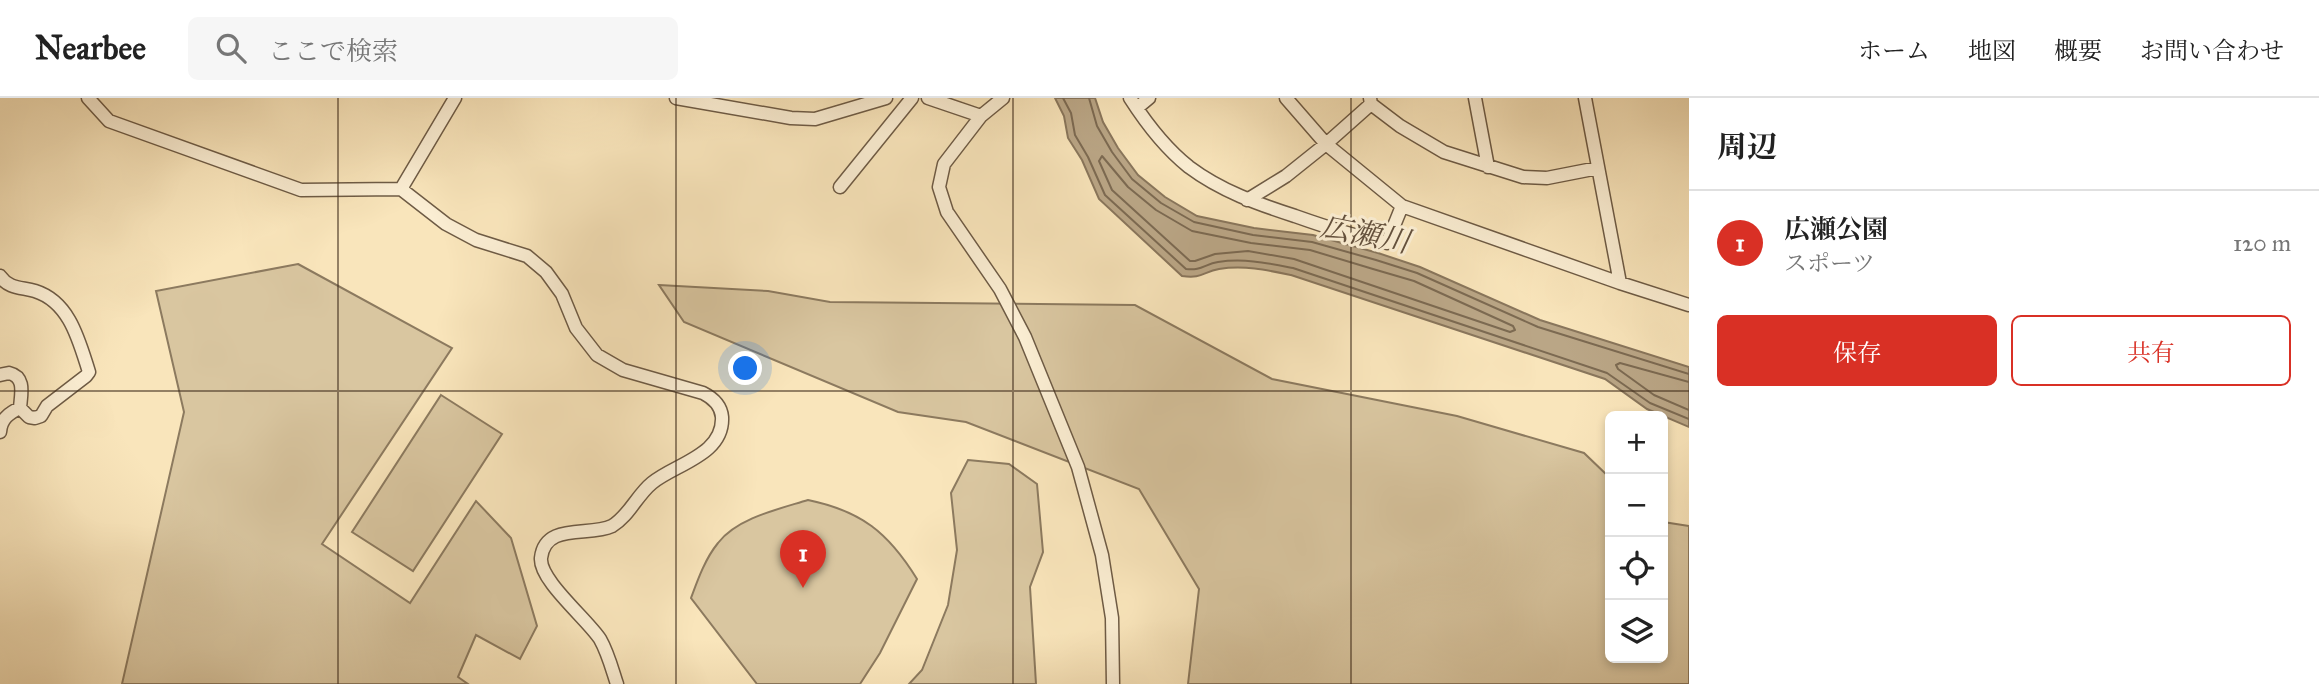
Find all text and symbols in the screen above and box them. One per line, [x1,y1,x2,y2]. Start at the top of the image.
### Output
search box [188,17,678,80]
text: Nearbee [35,28,146,68]
icon: search [212,29,250,67]
text: ここで検索 [268,35,398,67]
text: ホーム [1858,36,1930,66]
text: 地図 [1968,36,2016,66]
text: 概要 [2054,36,2102,66]
text: お問い合わせ [2140,36,2284,66]
text: 周辺 [1717,129,1777,165]
water label: 広瀬川 [1317,208,1416,261]
text: 広瀬公園 [1784,213,1888,245]
text: 1 [1735,229,1745,257]
text: 120 m [2233,229,2291,257]
text: スポーツ [1784,249,1875,277]
button: 保存 [1717,315,1997,386]
button: 共有 [2011,315,2291,386]
your location [728,351,762,385]
map controls [1605,411,1668,663]
button: + [1605,411,1668,474]
button: − [1605,474,1668,537]
pin: 1 [780,530,826,588]
button: locate [1605,537,1668,600]
button: layers [1605,600,1668,663]

